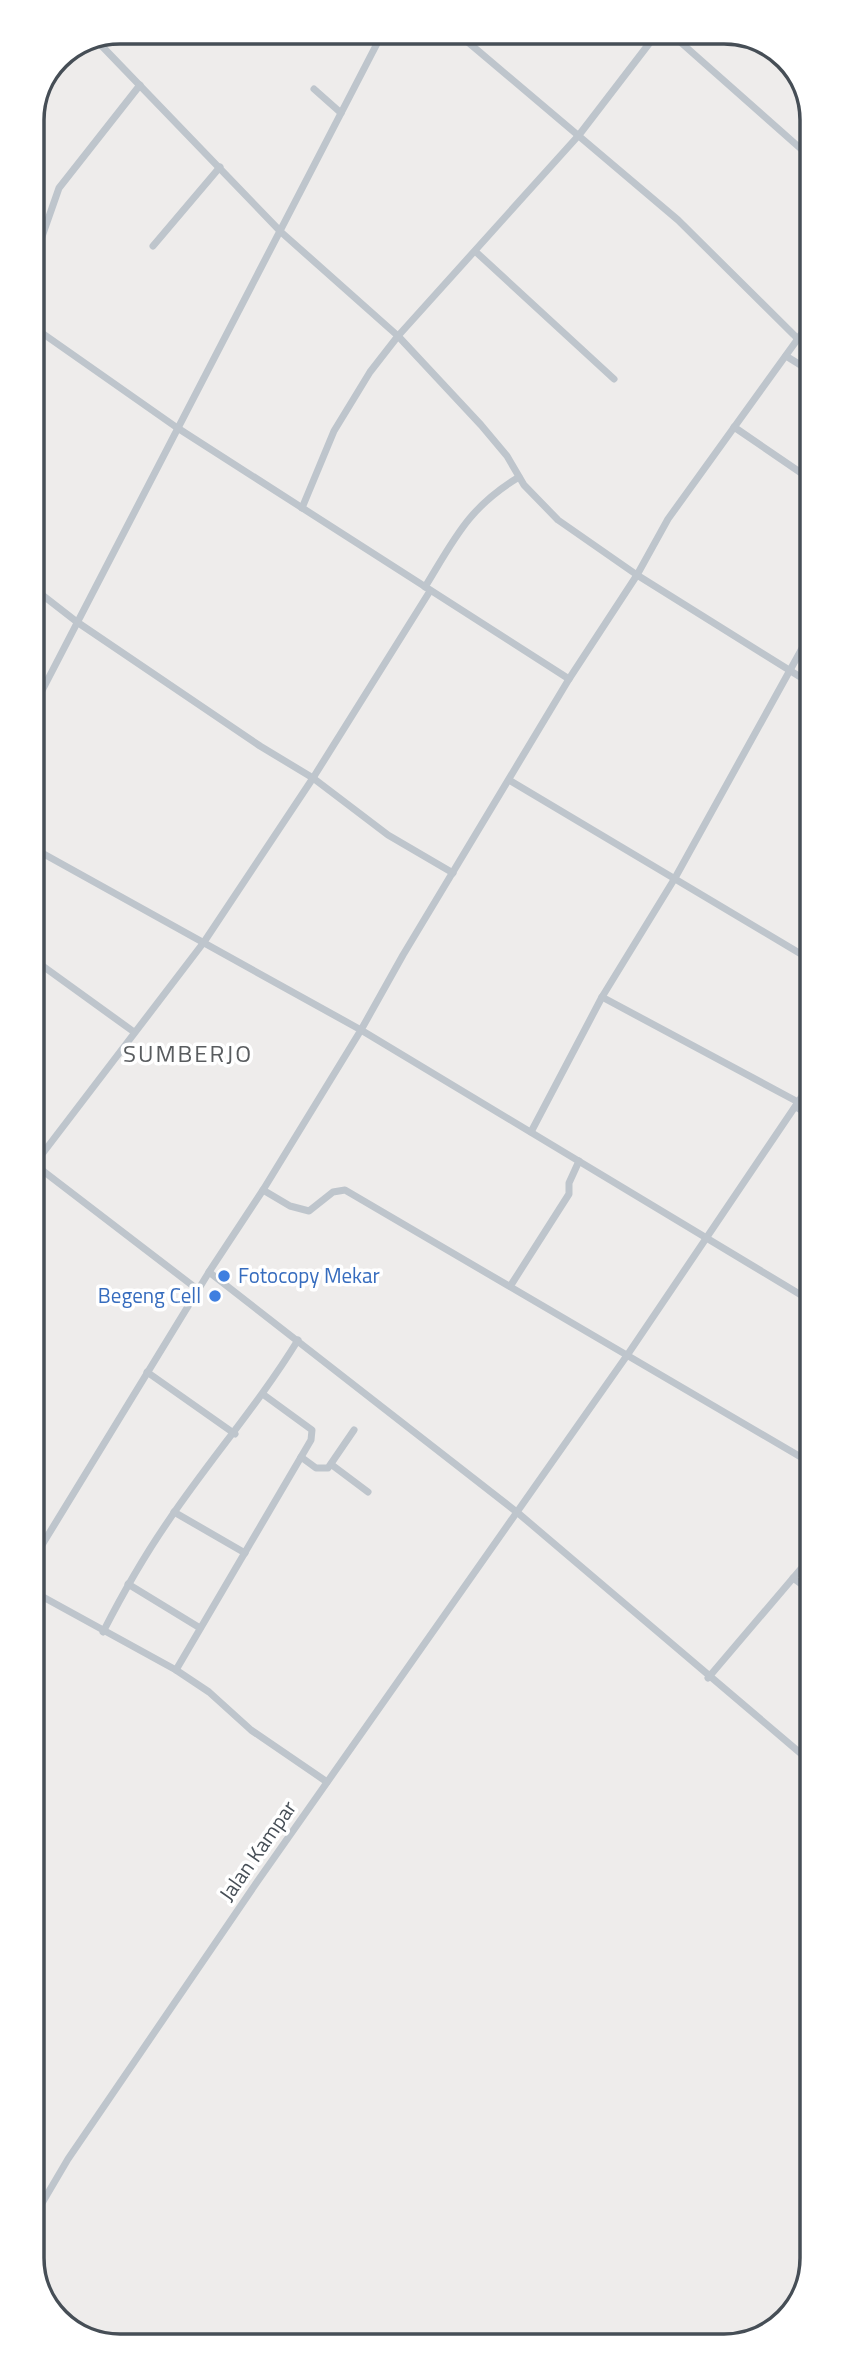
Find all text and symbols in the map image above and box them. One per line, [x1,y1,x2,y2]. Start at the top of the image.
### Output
district label: SUMBERJO [123,1035,253,1071]
place label: Fotocopy Mekar [238,1259,380,1291]
marker: Fotocopy Mekar [216,1268,232,1284]
place label: Begeng Cell [98,1279,201,1311]
marker: Begeng Cell [207,1288,223,1304]
street label: Jalan Kampar [211,1793,304,1907]

